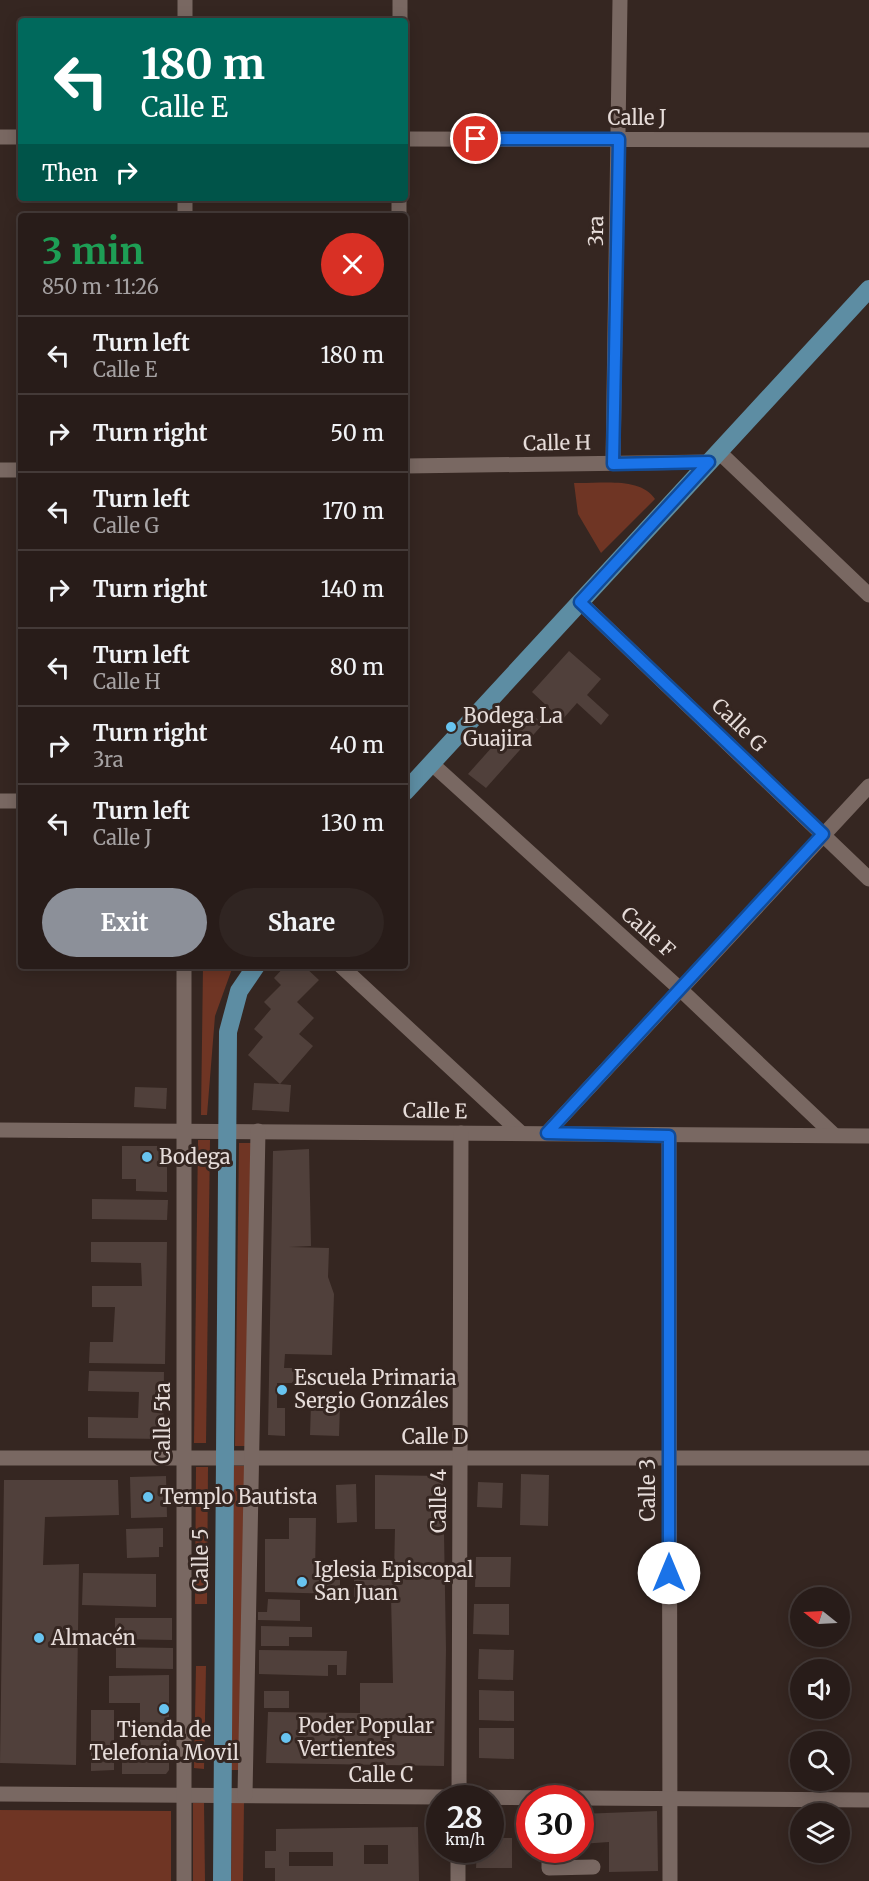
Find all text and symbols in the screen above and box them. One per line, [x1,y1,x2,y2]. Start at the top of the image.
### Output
text: 180 m [141,38,265,90]
icon: left [42,42,120,120]
text: Calle E [141,90,228,124]
street label: Calle J [607,105,667,130]
pin [450,113,501,164]
icon: arrive [459,122,492,155]
icon: right [110,156,143,189]
text: Then [42,159,98,187]
street label: 3ra [583,215,608,246]
text: 3 min [42,229,144,274]
button: close [321,233,384,296]
text: 850 m · 11:26 [42,274,159,299]
text: Turn left [93,329,190,357]
icon: left [42,339,75,372]
text: 180 m [320,341,384,369]
text: Calle E [93,357,157,382]
icon: right [42,417,75,450]
text: Turn right [93,419,207,447]
text: 50 m [330,419,384,447]
street label: Calle H [523,429,591,456]
text: Turn left [93,485,190,513]
icon: left [42,495,75,528]
text: 170 m [322,497,384,525]
text: Calle G [93,513,159,538]
icon: right [42,573,75,606]
text: Turn right [93,575,207,603]
text: 140 m [321,575,384,603]
text: Turn left [93,641,190,669]
icon: left [42,651,75,684]
text: 80 m [330,653,384,681]
text: Calle H [93,669,161,694]
street label: Calle G [707,693,772,757]
place label: Bodega La Guajira [463,703,563,751]
text: Turn right [93,719,207,747]
marker: Bodega La Guajira [444,720,458,734]
icon: right [42,729,75,762]
text: 40 m [329,731,384,759]
text: 3ra [93,747,124,772]
text: Turn left [93,797,190,825]
icon: left [42,807,75,840]
text: 130 m [321,809,384,837]
text: Calle J [93,825,152,850]
button: Exit [42,888,207,957]
button: Share [219,888,384,957]
street label: Calle F [616,901,680,962]
street label: Calle E [403,1097,468,1124]
place label: Bodega [159,1144,231,1169]
marker: Bodega [140,1150,154,1164]
place label: Escuela Primaria Sergio Gonzáles [294,1365,457,1413]
street label: Calle 5ta [150,1382,175,1464]
marker: Escuela Primaria Sergio Gonzáles [275,1383,289,1397]
street label: Calle D [402,1424,468,1449]
street label: Calle 3 [635,1458,660,1522]
street label: Calle 4 [426,1469,451,1533]
place label: Templo Bautista [160,1484,318,1509]
marker: Templo Bautista [141,1490,155,1504]
street label: Calle 5 [188,1528,213,1592]
position arrow [637,1541,701,1605]
place label: Iglesia Episcopal San Juan [314,1557,474,1605]
marker: Iglesia Episcopal San Juan [295,1575,309,1589]
north arrow [790,1587,850,1647]
map controls [790,1587,850,1863]
place label: Almacén [50,1625,136,1650]
marker: Almacén [32,1631,46,1645]
button: sound [790,1659,850,1719]
marker: Tienda de Telefonia Movil [157,1702,171,1716]
place label: Poder Popular Vertientes [297,1713,434,1761]
place label: Tienda de Telefonia Movil [89,1717,239,1765]
marker: Poder Popular Vertientes [279,1731,293,1745]
button: search [790,1731,850,1791]
street label: Calle C [349,1762,413,1787]
speed limit sign: 30 [516,1785,594,1863]
text: 28 [447,1798,483,1836]
button: layers [790,1803,850,1863]
text: km/h [445,1830,485,1849]

